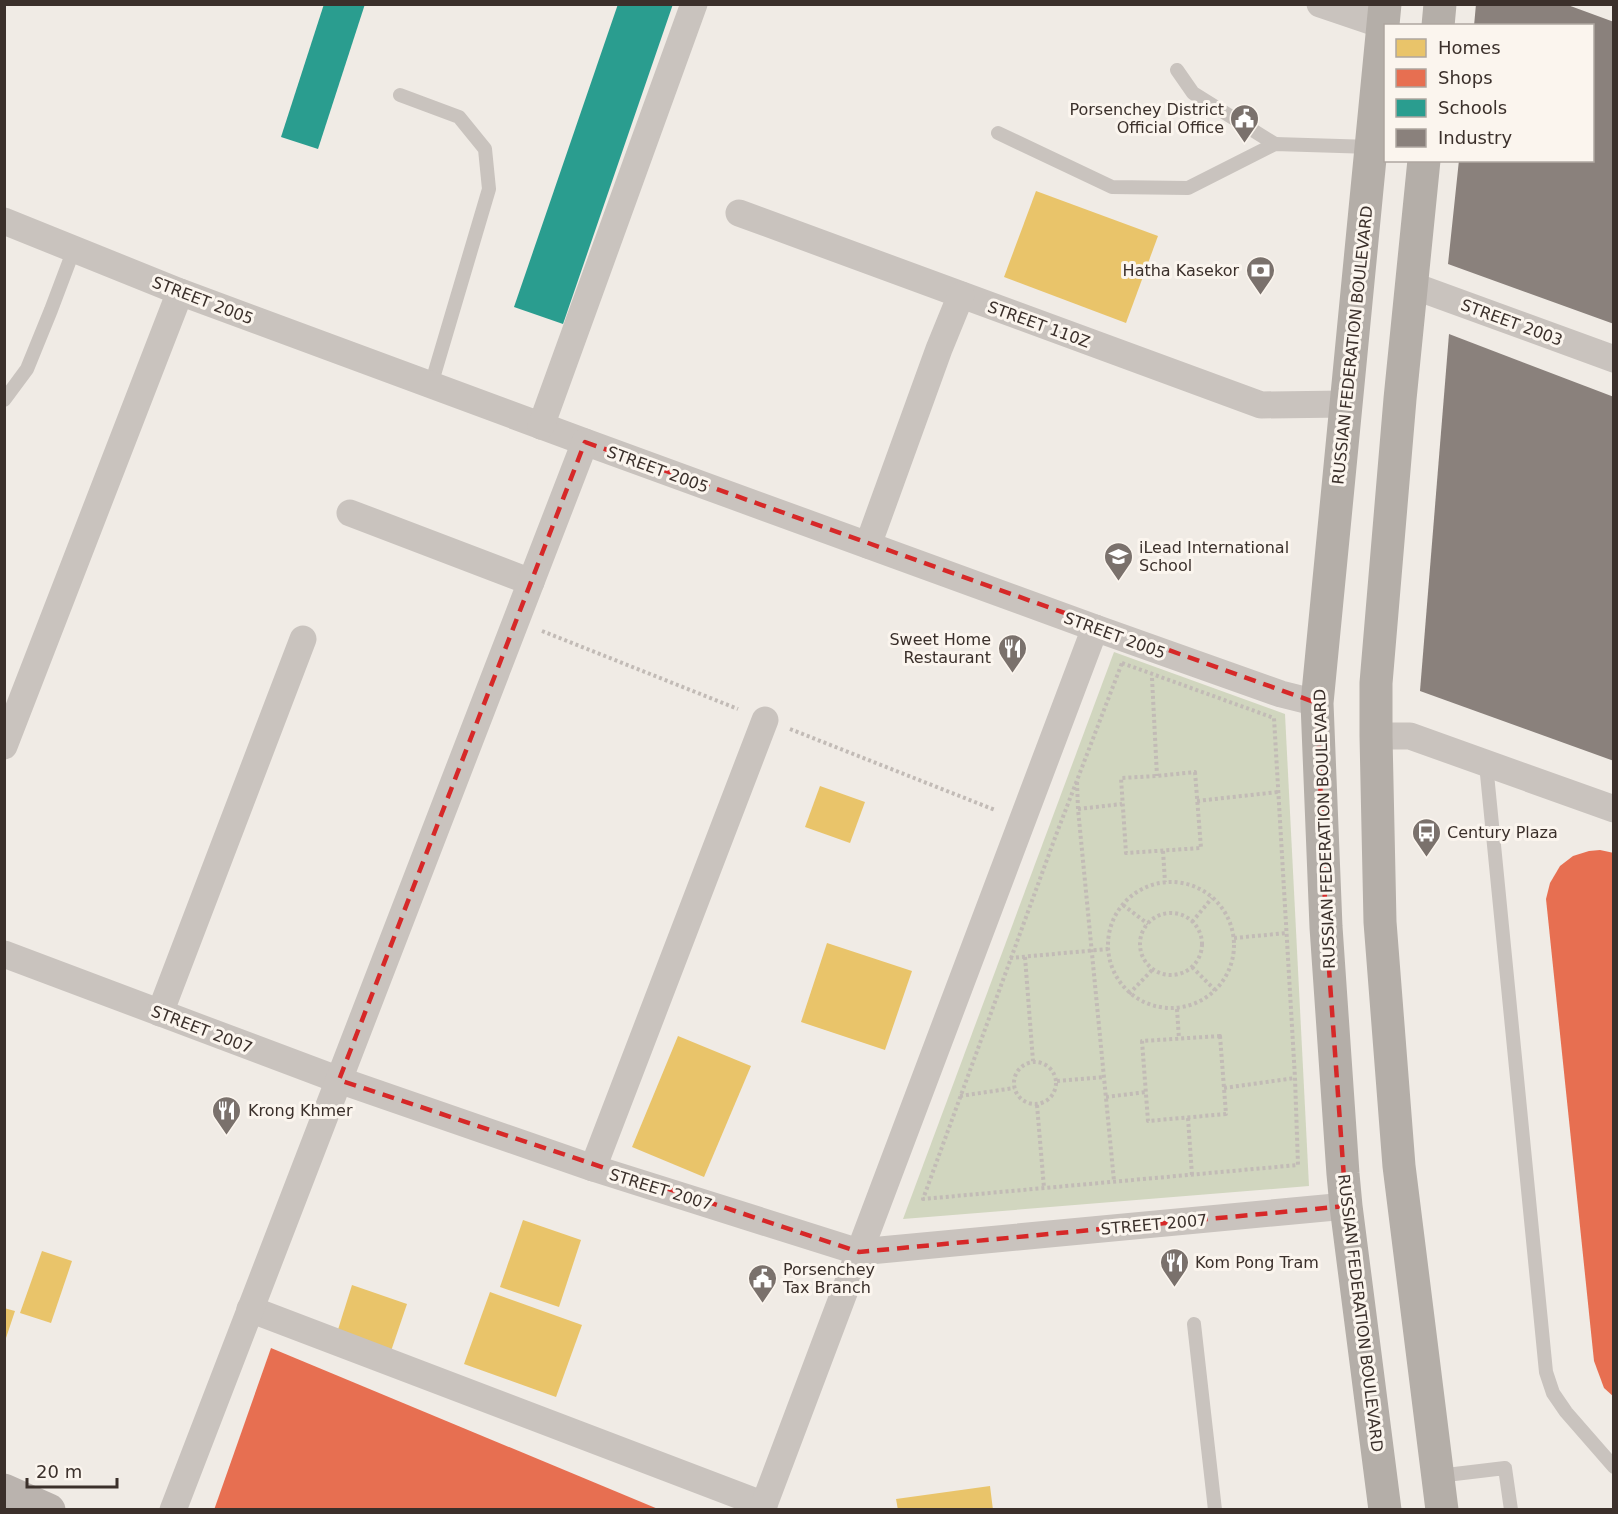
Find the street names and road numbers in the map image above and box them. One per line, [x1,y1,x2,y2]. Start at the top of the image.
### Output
street label: RUSSIAN FEDERATION BOULEVARD [1328,205,1377,485]
street label: STREET 2005 [150,272,256,328]
street label: STREET 2003 [1458,295,1565,350]
street label: STREET 110Z [985,297,1093,352]
street label: STREET 2005 [604,442,711,497]
street label: STREET 2005 [1061,608,1168,663]
street label: RUSSIAN FEDERATION BOULEVARD [1310,689,1339,969]
street label: STREET 2007 [149,1001,255,1057]
street label: STREET 2007 [607,1165,715,1214]
street label: RUSSIAN FEDERATION BOULEVARD [1334,1173,1387,1453]
street label: STREET 2007 [1100,1210,1208,1239]

